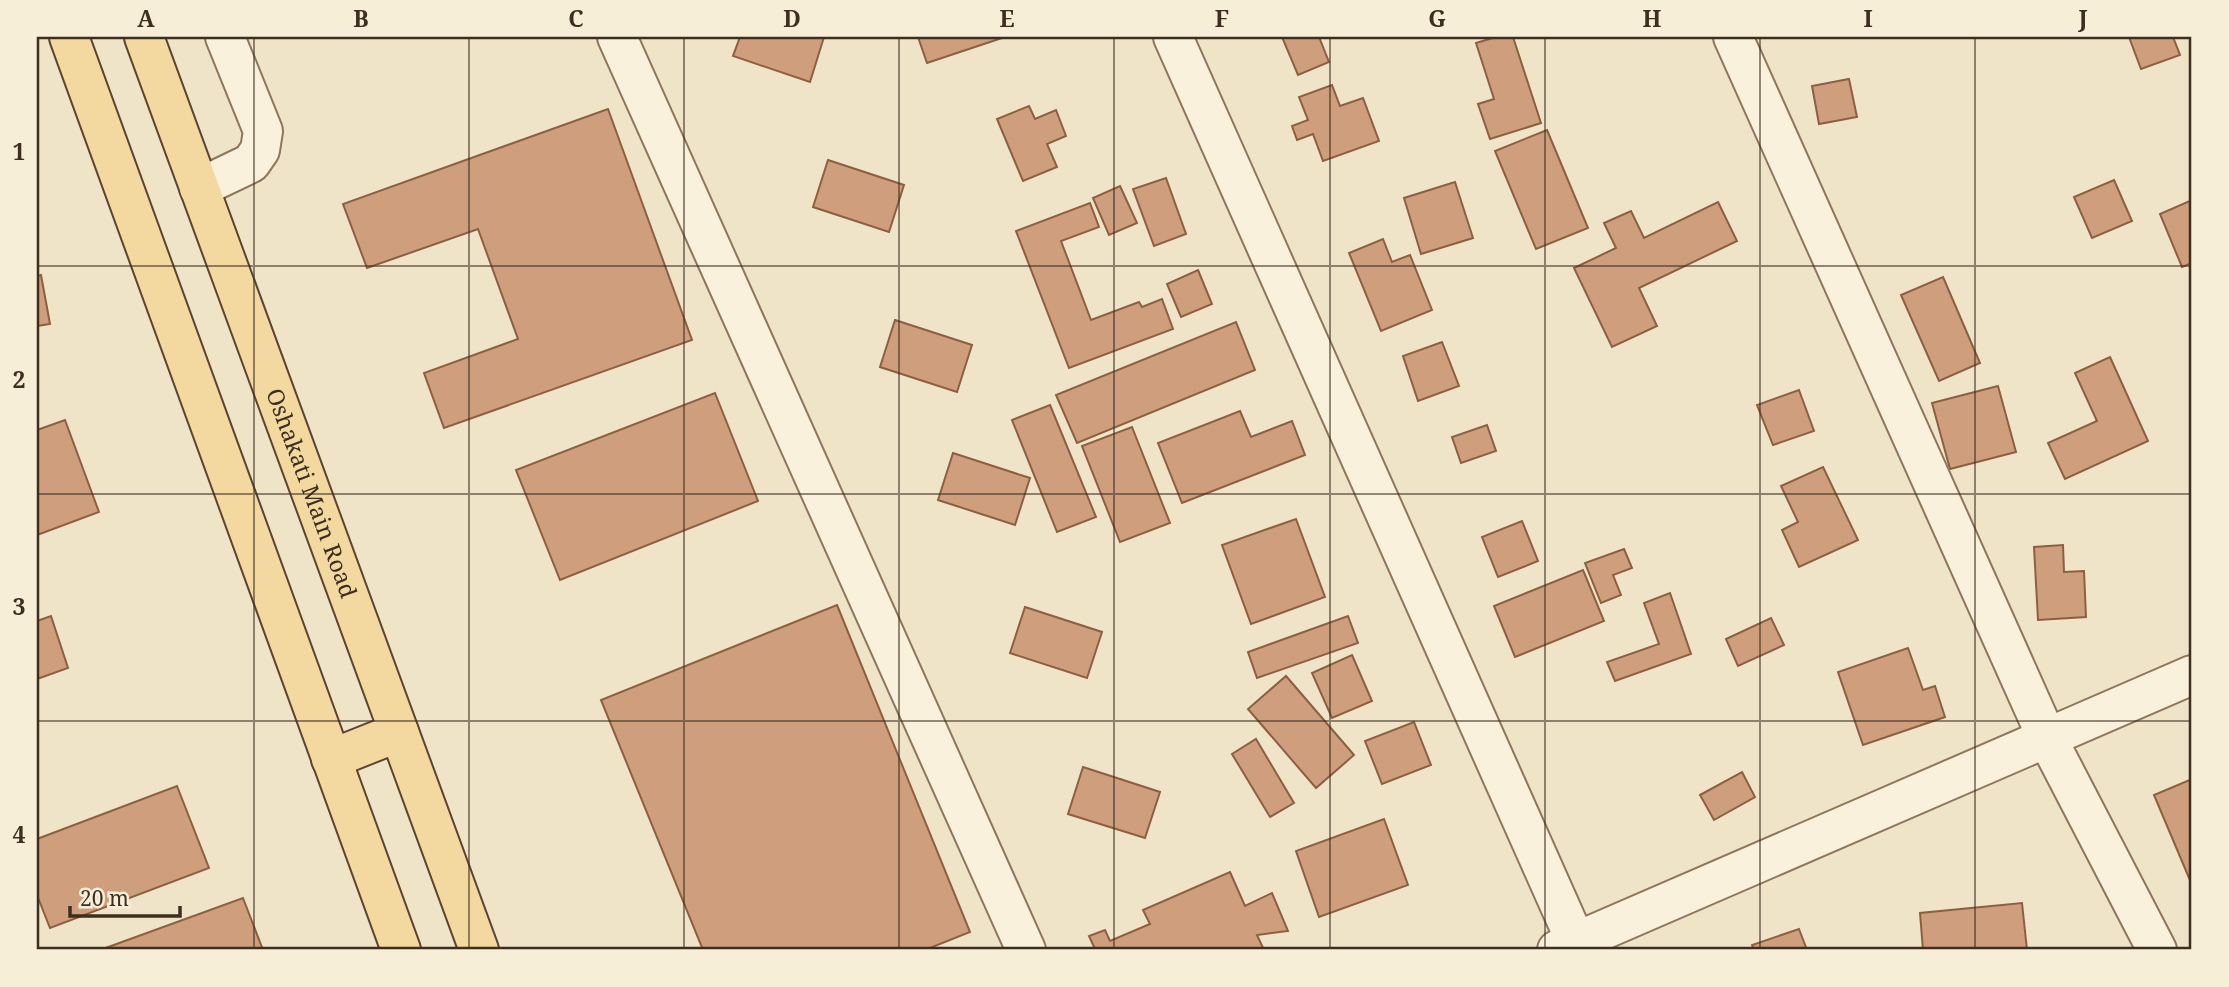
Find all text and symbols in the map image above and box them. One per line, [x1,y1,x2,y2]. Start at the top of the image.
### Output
text: A [137,2,155,34]
text: B [353,2,369,34]
text: C [568,2,584,34]
text: D [783,2,801,34]
text: E [999,2,1015,34]
text: F [1215,2,1229,34]
text: G [1428,2,1446,34]
text: H [1643,2,1662,34]
text: I [1863,2,1873,34]
text: J [2077,2,2088,34]
text: 1 [13,135,26,167]
text: 2 [13,363,26,395]
street label: Oshakati Main Road [259,384,365,602]
text: 3 [13,590,26,622]
text: 4 [13,818,26,850]
scale bar [70,875,180,919]
text: 20 m [80,884,129,912]

